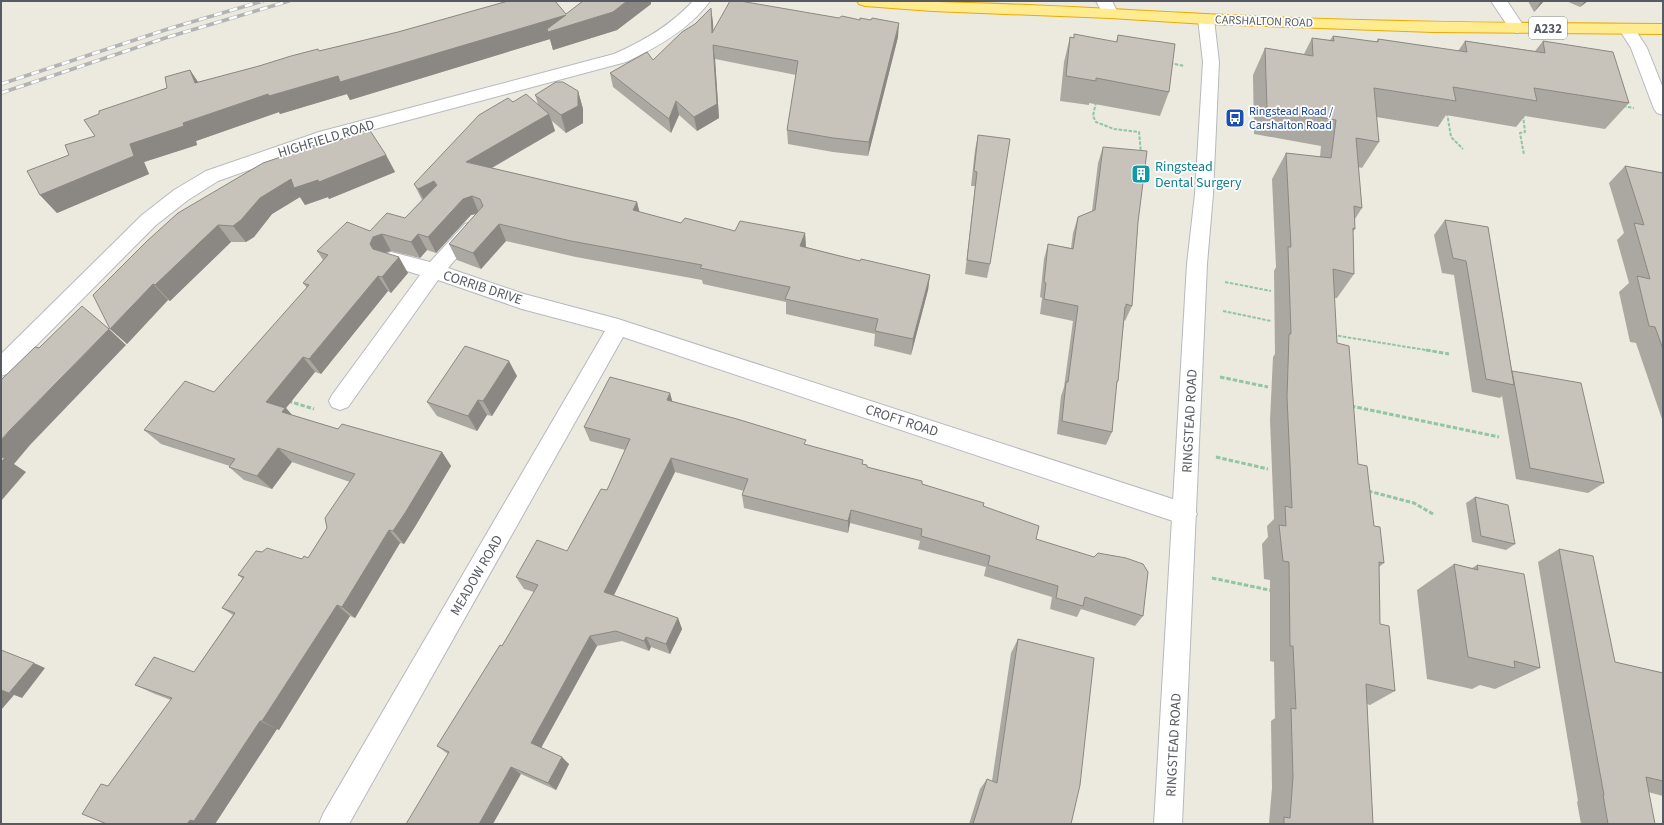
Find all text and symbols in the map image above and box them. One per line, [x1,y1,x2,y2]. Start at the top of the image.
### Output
street label: CARSHALTON ROAD [1215,11,1313,32]
road number: A232 [1529,17,1567,39]
place label: Ringstead Road / Carshalton Road [1249,103,1334,134]
bus stop icon: Ringstead Road / Carshalton Road [1224,107,1246,129]
street label: HIGHFIELD ROAD [276,115,377,163]
place label: Ringstead Dental Surgery [1155,157,1242,193]
building icon: Ringstead Dental Surgery [1130,163,1152,185]
street label: CORRIB DRIVE [440,266,525,310]
street label: RINGSTEAD ROAD [1177,369,1203,473]
street label: CROFT ROAD [863,400,941,442]
street label: MEADOW ROAD [446,531,508,620]
street label: RINGSTEAD ROAD [1161,693,1187,797]

